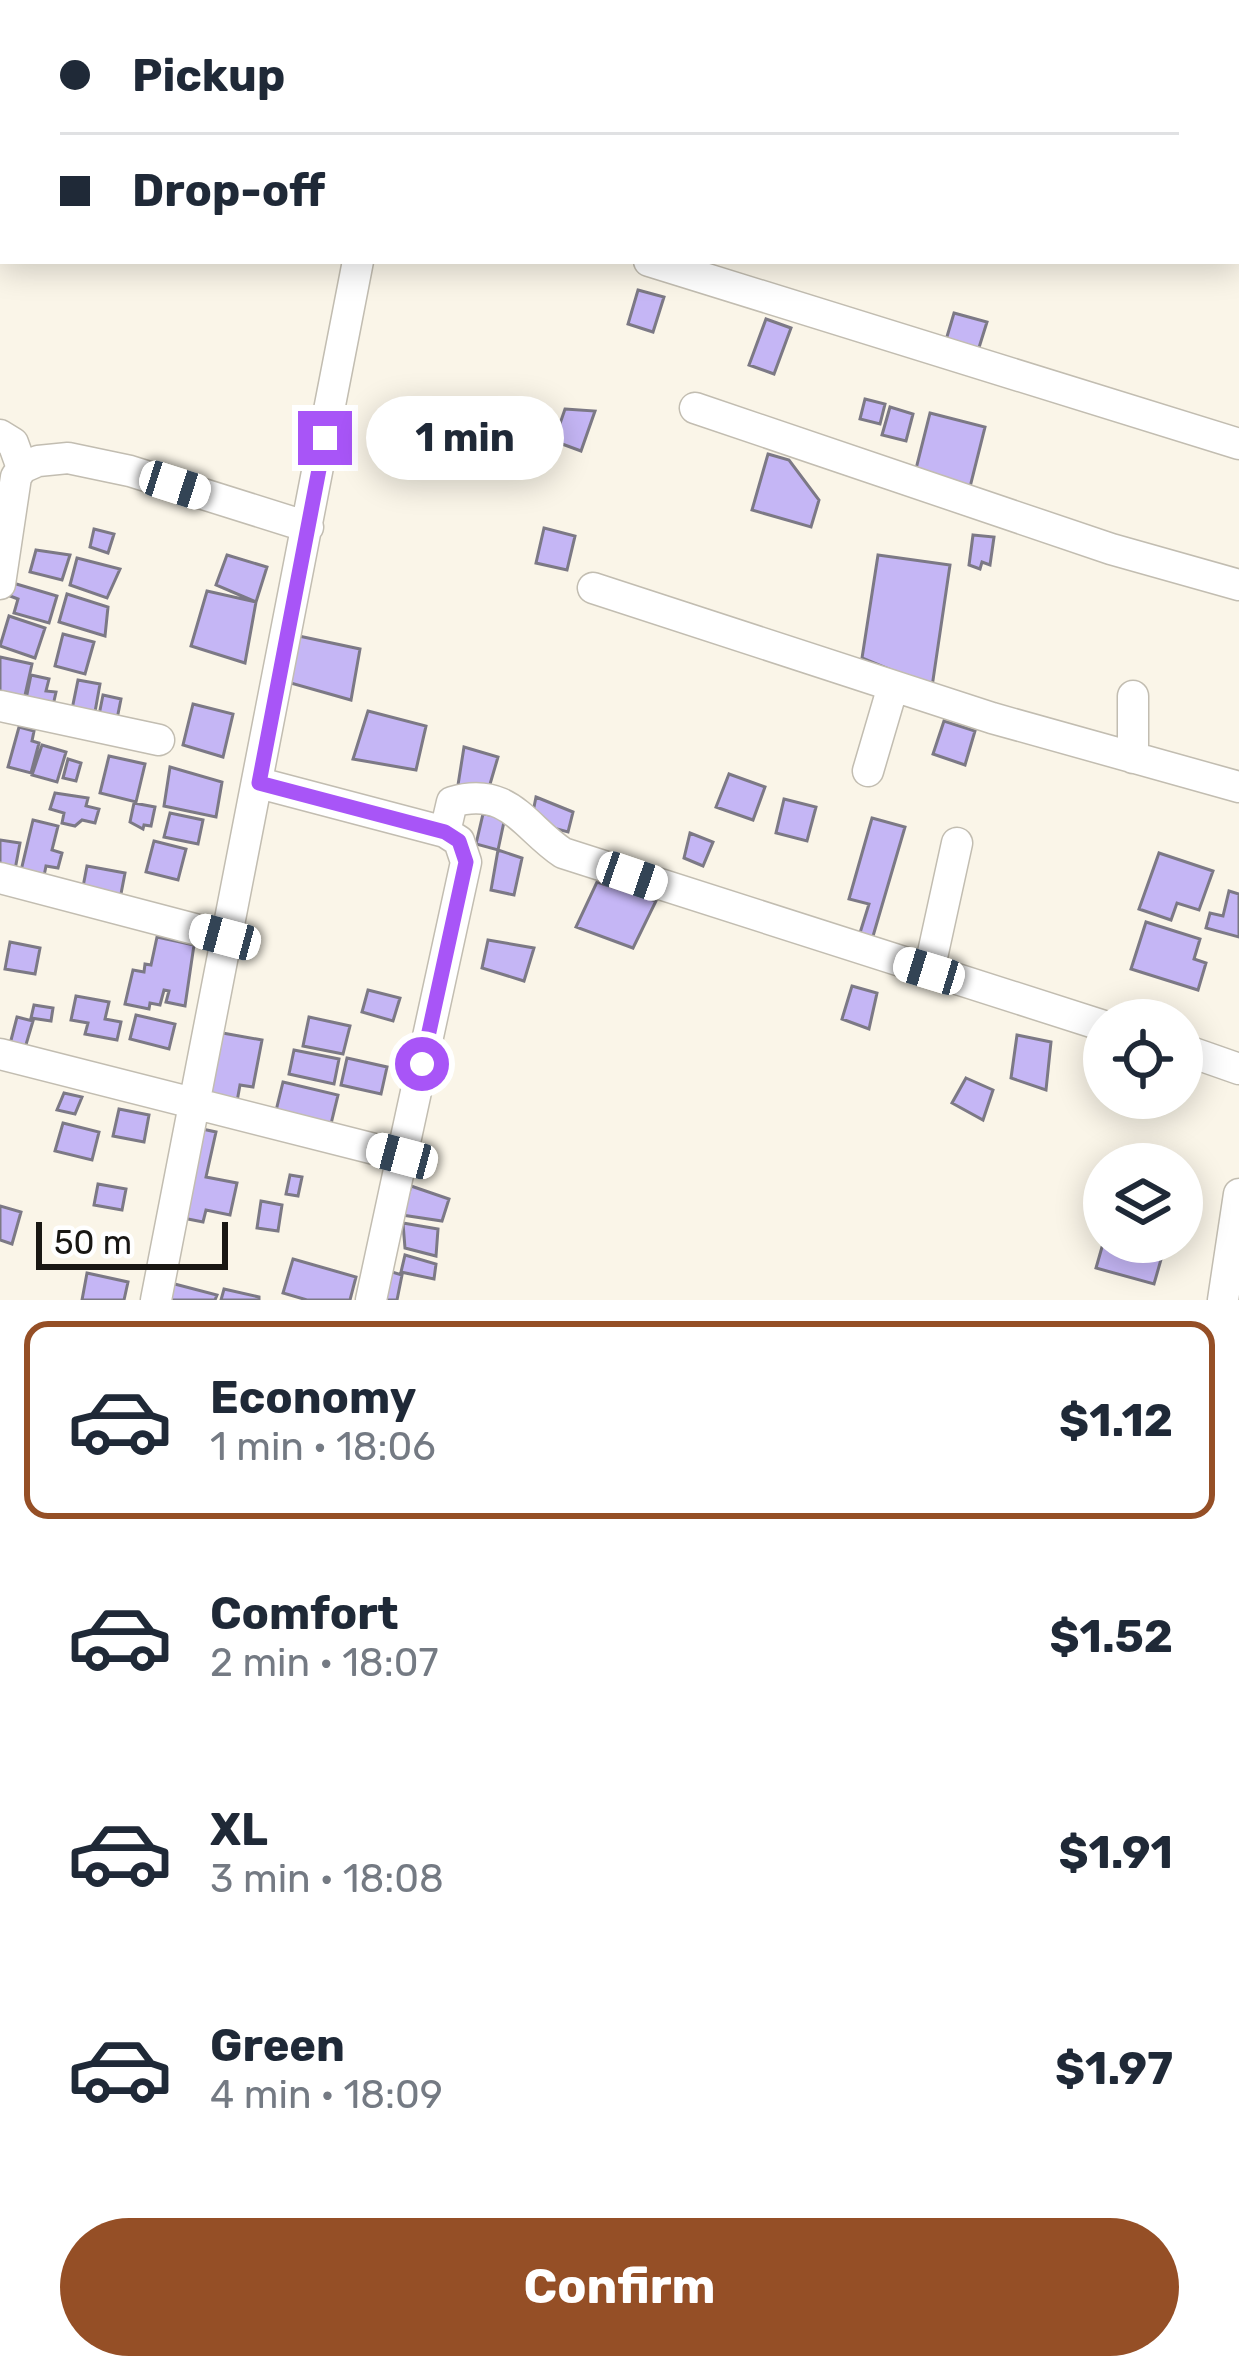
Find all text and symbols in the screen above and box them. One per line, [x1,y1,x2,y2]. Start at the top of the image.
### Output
text: Pickup [132,49,285,102]
text: Drop-off [132,164,325,217]
callout: 1 min [367,396,565,480]
route end [298,411,352,465]
text: 1 min [415,415,515,461]
car [135,457,215,513]
car [592,847,672,905]
car [186,910,264,964]
car [889,943,969,999]
map controls [1083,999,1203,1263]
button: locate [1083,999,1203,1119]
route start [395,1037,449,1091]
car [363,1129,441,1183]
button: layers [1083,1143,1203,1263]
scale bar [36,1216,228,1269]
text: 50 m [54,1223,132,1262]
icon: car [66,1366,174,1474]
text: Economy [210,1371,416,1424]
text: $1.12 [1059,1394,1173,1447]
text: 1 min · 18:06 [210,1424,436,1470]
icon: car [66,1582,174,1690]
text: Comfort [210,1587,399,1640]
text: $1.52 [1049,1610,1173,1663]
text: 2 min · 18:07 [210,1640,438,1686]
icon: car [66,1798,174,1906]
text: XL [210,1803,268,1856]
text: $1.91 [1058,1826,1173,1879]
text: 3 min · 18:08 [210,1856,444,1902]
icon: car [66,2014,174,2122]
text: Green [210,2019,345,2072]
text: $1.97 [1055,2042,1173,2095]
text: 4 min · 18:09 [210,2072,443,2118]
button: Confirm [60,2218,1179,2356]

